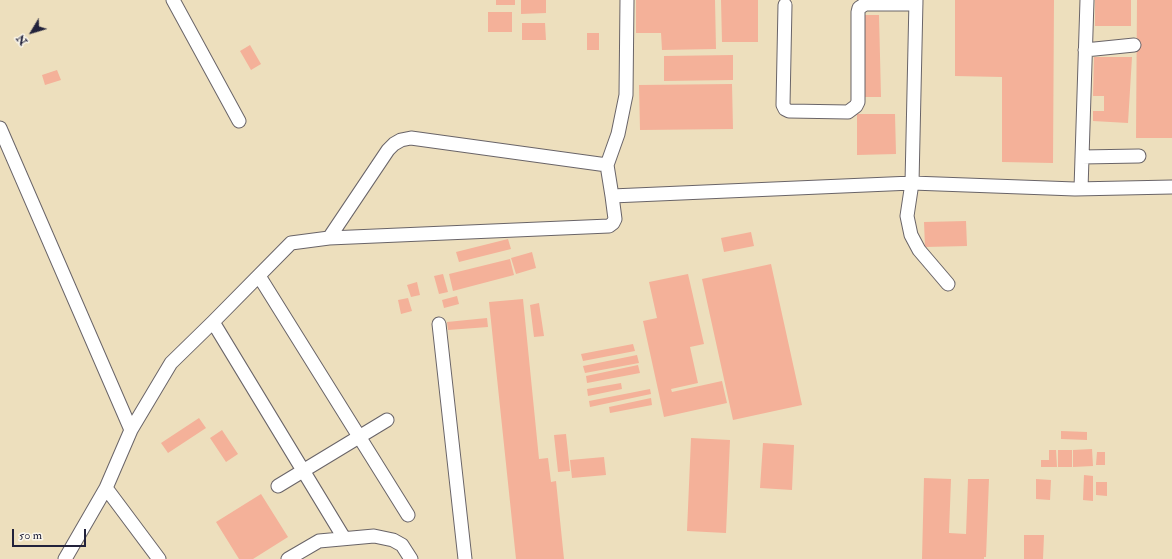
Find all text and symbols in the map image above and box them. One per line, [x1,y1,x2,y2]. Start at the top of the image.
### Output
north arrow [12,12,52,52]
text: N [14,32,30,48]
scale bar [14,521,88,547]
text: 50 m [19,528,42,543]

